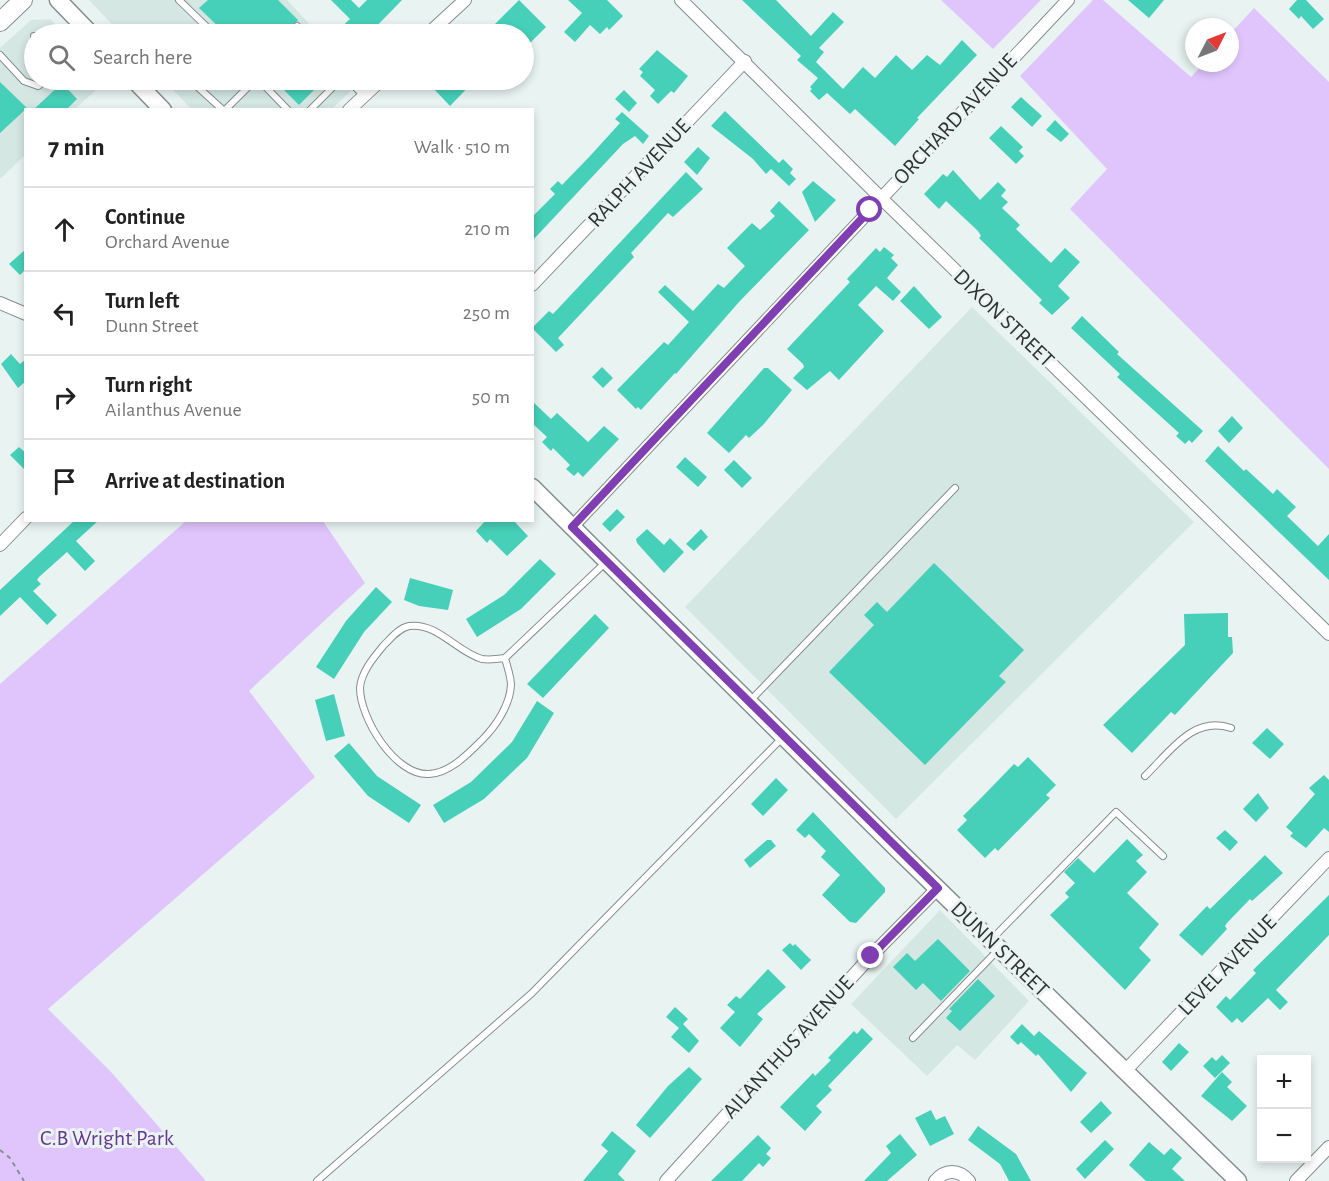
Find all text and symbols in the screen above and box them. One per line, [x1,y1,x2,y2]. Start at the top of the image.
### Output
north arrow [1185,18,1239,72]
search box [24,24,534,90]
icon: search [45,41,78,74]
text: Search here [93,46,192,68]
street label: ORCHARD AVENUE [889,49,1021,189]
street label: RALPH AVENUE [584,114,695,231]
text: 7 min [48,134,105,160]
text: Walk · 510 m [414,137,510,157]
route start [856,196,882,222]
text: Continue [105,206,185,228]
icon: ahead [48,213,81,246]
text: 210 m [464,219,510,239]
text: Orchard Avenue [105,232,230,252]
street label: DIXON STREET [949,265,1059,371]
text: Turn left [105,290,179,312]
icon: left [48,297,81,330]
text: 250 m [463,303,510,323]
text: Dunn Street [105,316,199,336]
text: Turn right [105,374,192,396]
icon: right [48,381,81,414]
text: 50 m [472,387,510,407]
text: Ailanthus Avenue [105,400,242,420]
icon: arrive [48,465,81,498]
text: Arrive at destination [105,470,285,492]
street label: DUNN STREET [947,897,1053,1001]
street label: LEVEL AVENUE [1174,910,1280,1019]
route end [857,942,883,968]
street label: AILANTHUS AVENUE [718,971,858,1123]
map controls [1257,1055,1311,1163]
button: + [1257,1055,1311,1109]
button: − [1257,1109,1311,1163]
park label: C.B Wright Park [40,1127,174,1149]

